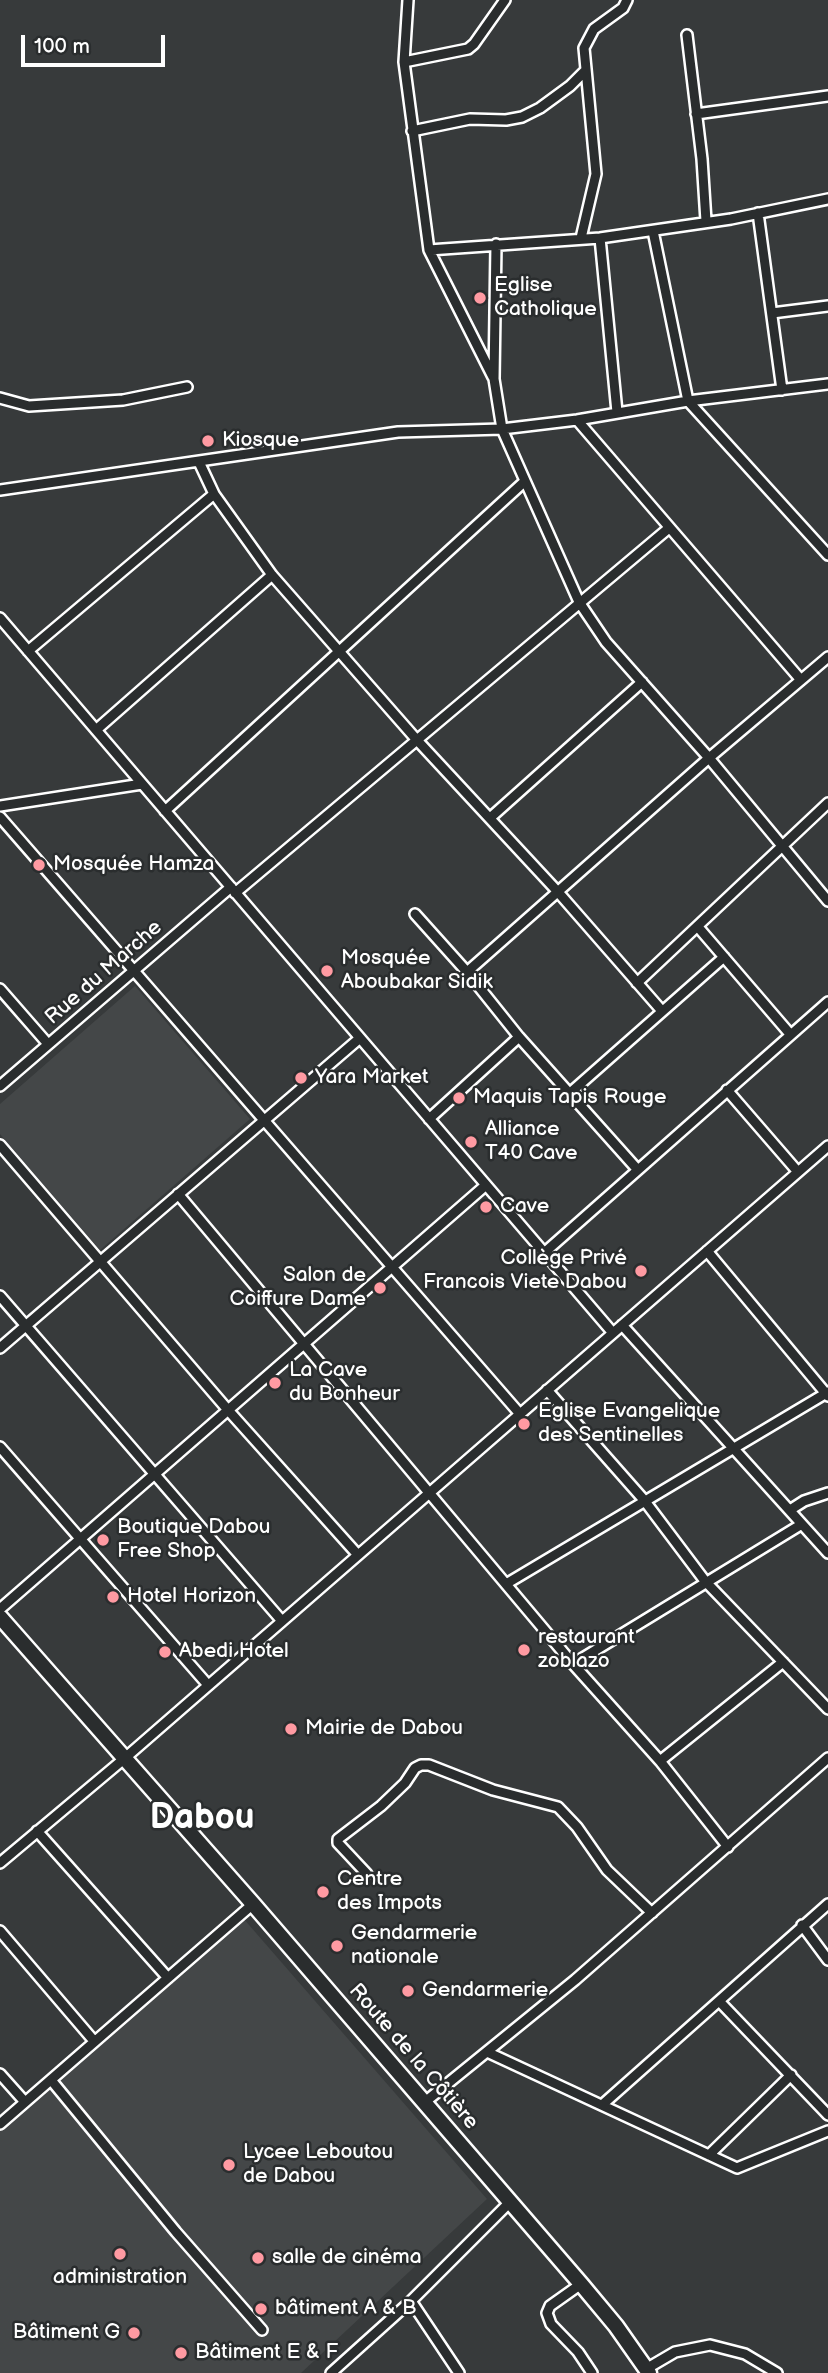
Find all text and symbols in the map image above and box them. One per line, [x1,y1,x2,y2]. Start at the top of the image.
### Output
scale bar [24,21,168,65]
text: 100 m [34,34,90,59]
place label: Eglise Catholique [494,273,597,323]
marker: Eglise Catholique [472,290,488,306]
place label: Kiosque [222,428,299,454]
marker: Kiosque [200,433,216,449]
place label: Mosquée Hamza [53,852,214,878]
marker: Mosquée Hamza [31,857,47,873]
street label: Rue du Marche [40,915,168,1031]
place label: Mosquée Aboubakar Sidik [341,946,493,996]
marker: Mosquée Aboubakar Sidik [319,963,335,979]
place label: Yara Market [315,1065,429,1091]
marker: Yara Market [293,1070,309,1086]
place label: Maquis Tapis Rouge [473,1085,666,1111]
marker: Maquis Tapis Rouge [451,1090,467,1106]
place label: Alliance T40 Cave [485,1117,578,1167]
marker: Alliance T40 Cave [463,1134,479,1150]
place label: Cave [500,1194,549,1220]
marker: Cave [478,1199,494,1215]
place label: Collège Privé Francois Viete Dabou [423,1246,627,1296]
place label: Salon de Coiffure Dame [230,1263,366,1313]
marker: Collège Privé Francois Viete Dabou [633,1263,649,1279]
marker: Salon de Coiffure Dame [372,1280,388,1296]
place label: La Cave du Bonheur [289,1358,400,1408]
marker: La Cave du Bonheur [267,1375,283,1391]
place label: Eglise Evangelique des Sentinelles [538,1399,720,1449]
marker: Eglise Evangelique des Sentinelles [516,1416,532,1432]
place label: Boutique Dabou Free Shop [117,1515,270,1565]
marker: Boutique Dabou Free Shop [95,1532,111,1548]
place label: Hotel Horizon [127,1584,256,1610]
marker: Hotel Horizon [105,1589,121,1605]
place label: restaurant zoblazo [538,1625,635,1675]
place label: Abedi Hotel [179,1639,289,1665]
marker: restaurant zoblazo [516,1642,532,1658]
marker: Abedi Hotel [157,1644,173,1660]
place label: Mairie de Dabou [305,1716,463,1742]
marker: Mairie de Dabou [283,1721,299,1737]
district label: Dabou [150,1798,254,1840]
place label: Centre des Impots [337,1867,442,1917]
marker: Centre des Impots [315,1884,331,1900]
place label: Gendarmerie nationale [351,1921,477,1971]
marker: Gendarmerie nationale [329,1938,345,1954]
place label: Gendarmerie [422,1978,548,2004]
street label: Route de la Côtière [343,1979,483,2135]
marker: Gendarmerie [400,1983,416,1999]
place label: Lycee Leboutou de Dabou [243,2140,393,2190]
marker: Lycee Leboutou de Dabou [221,2157,237,2173]
place label: salle de cinéma [272,2245,422,2271]
marker: administration [112,2246,128,2262]
marker: salle de cinéma [250,2250,266,2266]
place label: administration [53,2265,187,2291]
place label: bâtiment A & B [275,2296,416,2322]
marker: bâtiment A & B [253,2301,269,2317]
place label: Bâtiment G [13,2320,120,2346]
marker: Bâtiment G [126,2325,142,2341]
place label: Bâtiment E & F [195,2340,338,2366]
marker: Bâtiment E & F [173,2345,189,2361]

